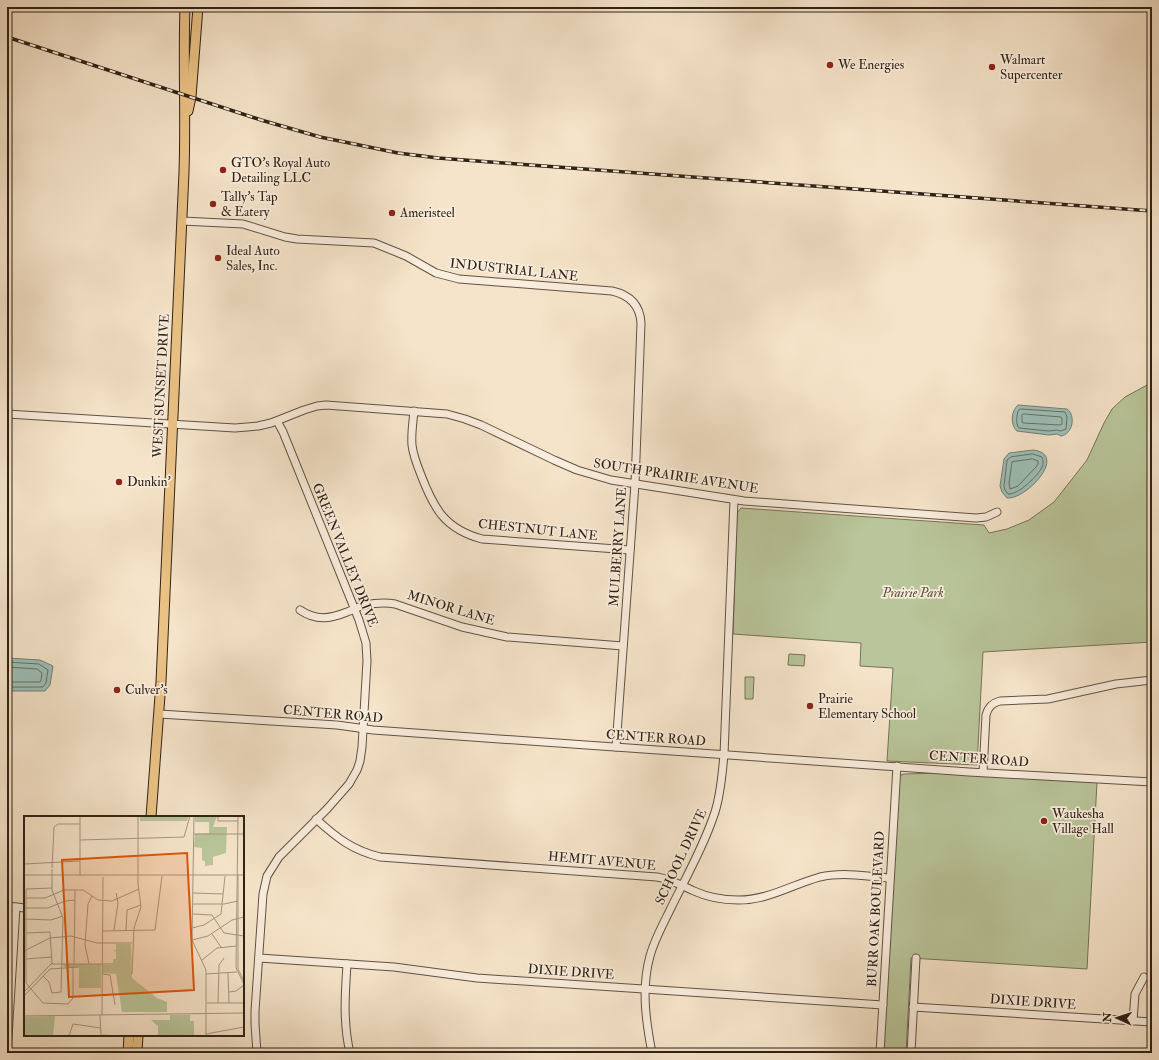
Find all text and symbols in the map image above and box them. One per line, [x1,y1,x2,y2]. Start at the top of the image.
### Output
place label: Walmart Supercenter [999,52,1063,84]
place label: We Energies [837,57,905,73]
marker: We Energies [825,60,835,70]
marker: Walmart Supercenter [987,62,997,72]
place label: GTO's Royal Auto Detailing LLC [231,155,330,186]
marker: GTO's Royal Auto Detailing LLC [218,165,228,175]
place label: Tally's Tap & Eatery [221,189,278,221]
marker: Tally's Tap & Eatery [208,199,218,209]
place label: Ameristeel [399,205,456,221]
marker: Ameristeel [387,208,397,218]
place label: Ideal Auto Sales, Inc. [226,243,280,274]
marker: Ideal Auto Sales, Inc. [213,253,223,263]
street label: INDUSTRIAL LANE [449,255,579,285]
street label: WEST SUNSET DRIVE [149,313,173,460]
street label: SOUTH PRAIRIE AVENUE [592,455,760,497]
place label: Dunkin' [127,474,171,490]
marker: Dunkin' [114,477,124,487]
street label: GREEN VALLEY DRIVE [309,481,381,629]
street label: MULBERRY LANE [606,487,630,607]
street label: CHESTNUT LANE [477,516,599,544]
park label: Prairie Park [881,585,944,601]
street label: MINOR LANE [405,587,497,629]
place label: Culver's [125,682,168,698]
marker: Culver's [112,685,122,695]
place label: Prairie Elementary School [818,691,917,723]
marker: Prairie Elementary School [805,701,815,711]
street label: CENTER ROAD [283,702,383,726]
street label: CENTER ROAD [606,727,706,749]
street label: CENTER ROAD [929,748,1029,770]
street label: SCHOOL DRIVE [652,806,710,908]
place label: Waukesha Village Hall [1051,806,1115,837]
inset map [24,816,244,1036]
marker: Waukesha Village Hall [1039,816,1049,826]
street label: BURR OAK BOULEVARD [864,830,888,988]
street label: HEMIT AVENUE [547,848,657,874]
street label: DIXIE DRIVE [527,961,615,983]
street label: DIXIE DRIVE [989,991,1077,1013]
north arrow [1097,998,1137,1038]
text: N [1101,1011,1114,1024]

